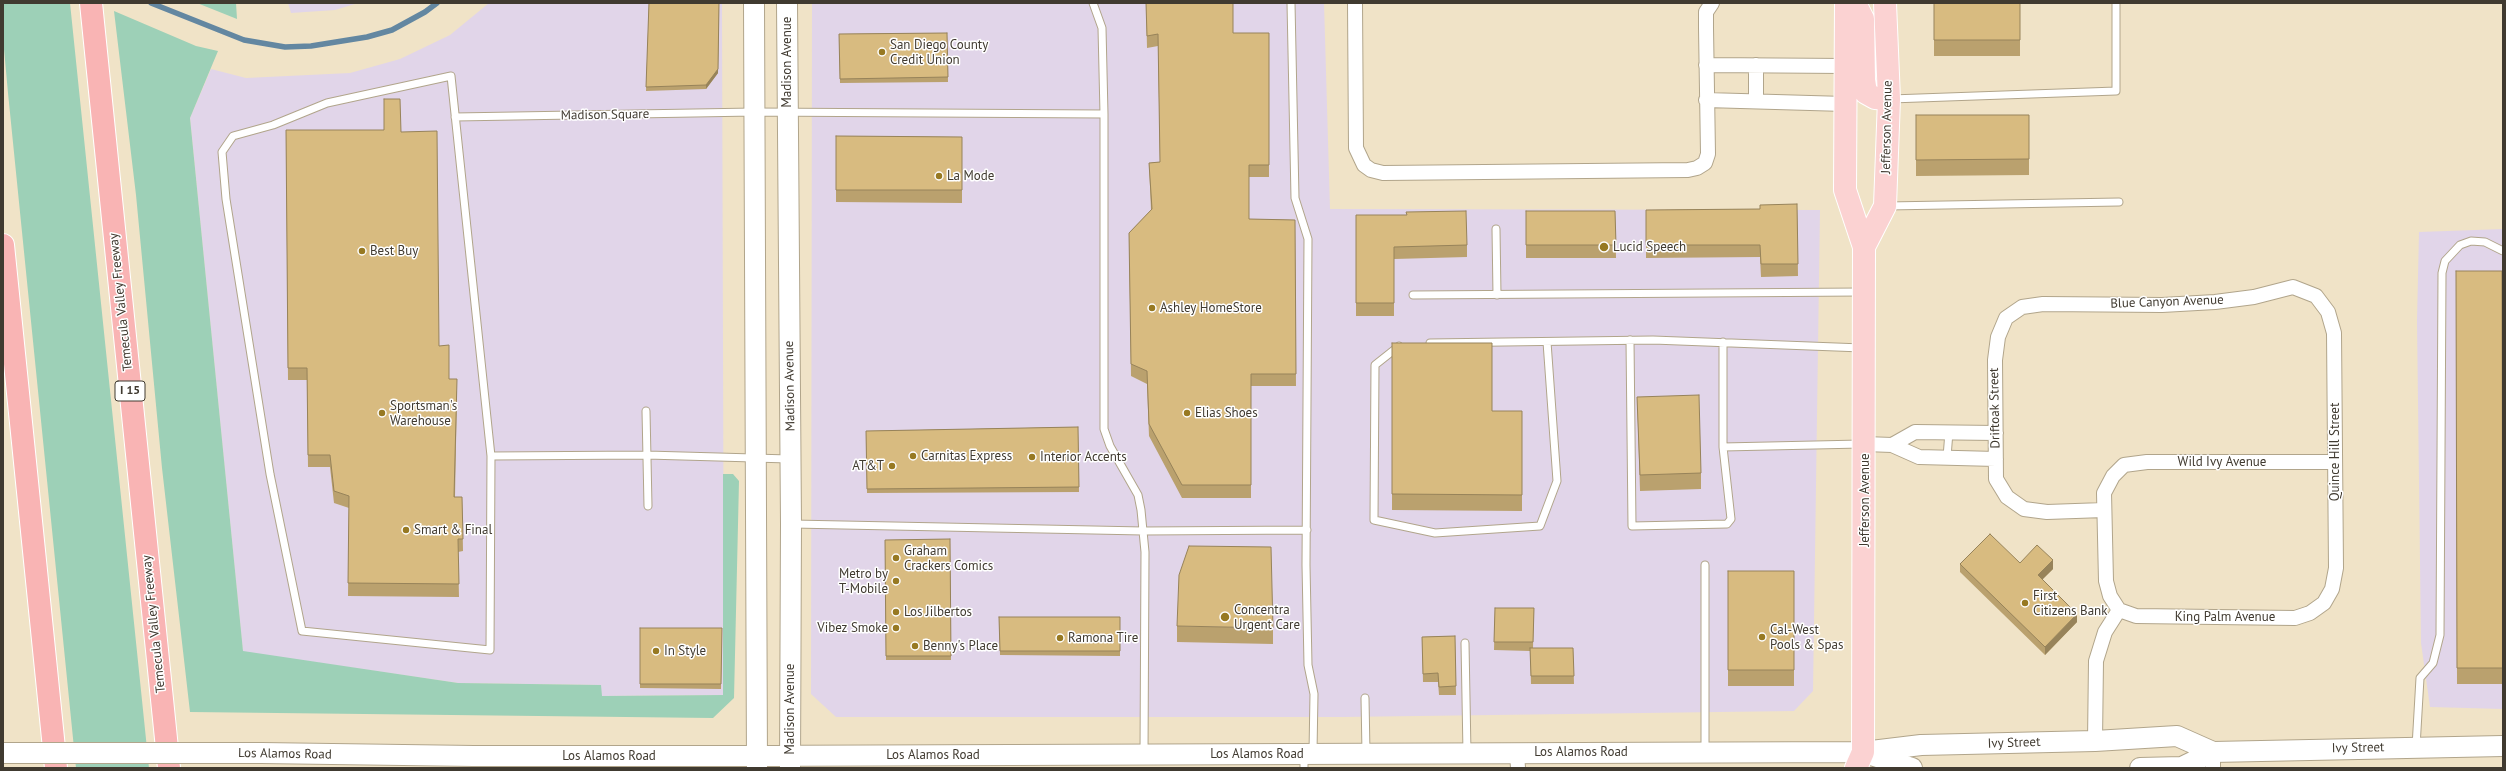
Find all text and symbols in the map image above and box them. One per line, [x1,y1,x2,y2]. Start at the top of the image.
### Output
street label: Madison Avenue [779,17,795,107]
place label: San Diego County Credit Union [890,37,988,68]
marker: San Diego County Credit Union [877,47,887,57]
street label: Jefferson Avenue [1878,80,1896,174]
street label: Madison Square [561,106,649,124]
place label: La Mode [947,168,994,184]
marker: La Mode [934,171,944,181]
street label: Temecula Valley Freeway [106,232,136,372]
place label: Lucid Speech [1613,239,1686,255]
marker: Lucid Speech [1598,241,1610,253]
place label: Best Buy [370,243,418,259]
marker: Best Buy [357,246,367,256]
street label: Blue Canyon Avenue [2110,292,2224,312]
place label: Ashley HomeStore [1160,300,1262,316]
marker: Ashley HomeStore [1147,303,1157,313]
street label: Madison Avenue [781,340,799,432]
street label: Driftoak Street [1986,367,2004,449]
road number: I 15 [115,381,145,401]
place label: Sportsman's Warehouse [390,398,457,429]
street label: Quince Hill Street [2327,403,2343,501]
place label: Elias Shoes [1195,405,1258,421]
marker: Sportsman's Warehouse [377,408,387,418]
marker: Elias Shoes [1182,408,1192,418]
place label: Carnitas Express [921,448,1012,464]
place label: Interior Accents [1040,449,1127,465]
marker: Carnitas Express [908,451,918,461]
marker: Interior Accents [1027,452,1037,462]
street label: Jefferson Avenue [1857,453,1873,547]
street label: Wild Ivy Avenue [2178,454,2266,470]
place label: AT&T [852,458,884,474]
marker: AT&T [887,461,897,471]
place label: Smart & Final [414,522,492,538]
marker: Smart & Final [401,525,411,535]
place label: Graham Crackers Comics [904,543,993,574]
marker: Graham Crackers Comics [891,553,901,563]
street label: Temecula Valley Freeway [139,554,169,694]
place label: Metro by T-Mobile [839,566,888,597]
marker: Metro by T-Mobile [891,576,901,586]
place label: First Citizens Bank [2033,588,2107,619]
marker: First Citizens Bank [2020,598,2030,608]
place label: Concentra Urgent Care [1234,602,1300,633]
place label: Los Jilbertos [904,604,972,620]
marker: Los Jilbertos [891,607,901,617]
street label: King Palm Avenue [2175,609,2275,625]
marker: Concentra Urgent Care [1219,611,1231,623]
place label: Vibez Smoke [817,620,888,636]
place label: Cal-West Pools & Spas [1770,622,1843,653]
marker: Vibez Smoke [891,623,901,633]
place label: Ramona Tire [1068,630,1138,646]
marker: Cal-West Pools & Spas [1757,632,1767,642]
marker: Ramona Tire [1055,633,1065,643]
place label: Benny's Place [923,638,998,654]
marker: Benny's Place [910,641,920,651]
place label: In Style [664,643,706,659]
marker: In Style [651,646,661,656]
street label: Madison Avenue [782,664,798,754]
street label: Ivy Street [1987,734,2041,752]
street label: Ivy Street [2331,740,2385,756]
street label: Los Alamos Road [1534,744,1628,760]
street label: Los Alamos Road [238,745,332,763]
street label: Los Alamos Road [1210,746,1304,762]
street label: Los Alamos Road [886,747,980,763]
street label: Los Alamos Road [562,748,656,764]

